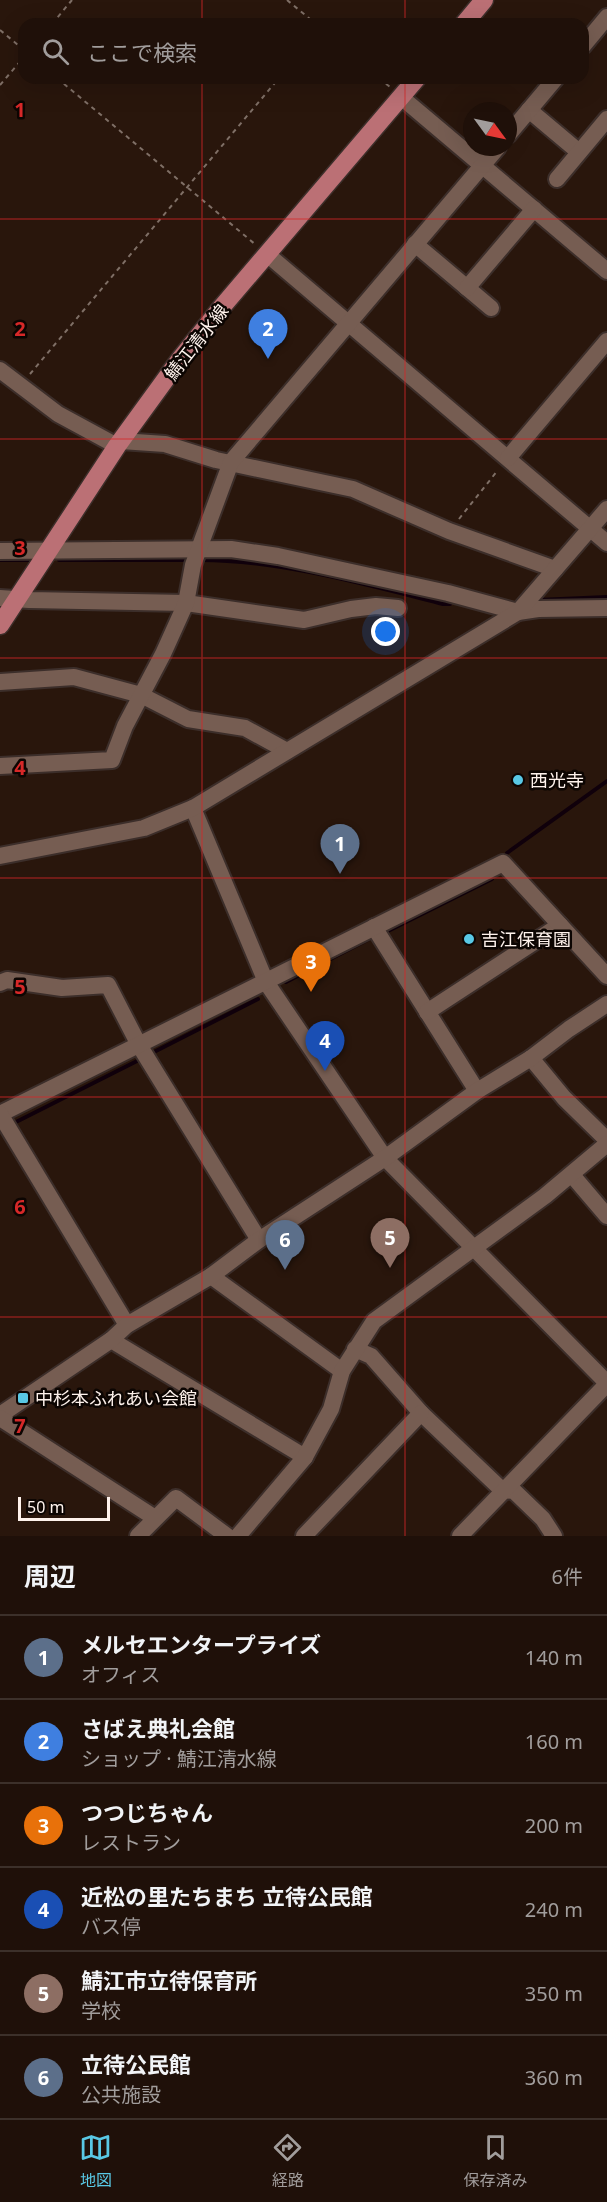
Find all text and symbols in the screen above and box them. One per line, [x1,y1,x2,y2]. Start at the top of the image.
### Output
search box [18,18,589,84]
icon: search [39,35,72,68]
text: ここで検索 [87,37,197,67]
text: 1 [14,96,26,123]
north arrow [463,102,517,156]
street label: 鯖江清水線 [159,299,233,385]
pin: 2 [248,310,288,359]
text: 2 [14,315,26,342]
text: 3 [14,534,26,561]
your location [371,617,400,646]
text: 4 [14,754,26,781]
place label: 西光寺 [530,768,584,792]
marker: 西光寺 [511,773,525,787]
pin: 1 [320,824,360,874]
place label: 吉江保育園 [481,927,571,951]
marker: 吉江保育園 [462,932,476,946]
pin: 3 [292,942,330,992]
text: 5 [14,973,26,1000]
pin: 4 [306,1022,344,1071]
text: 6 [14,1193,26,1220]
pin: 5 [370,1218,410,1268]
pin: 6 [266,1220,304,1270]
place label: 中杉本ふれあい会館 [35,1386,197,1410]
marker: 中杉本ふれあい会館 [16,1391,30,1405]
text: 7 [14,1412,26,1439]
scale bar [18,1494,110,1522]
text: 50 m [27,1496,64,1518]
text: 周辺 [24,1558,76,1594]
text: 6件 [552,1563,583,1590]
text: メルセエンタープライズ [81,1629,321,1659]
text: 1 [38,1644,49,1671]
text: 140 m [525,1644,583,1671]
text: オフィス [81,1661,161,1688]
text: さばえ典礼会館 [81,1713,235,1743]
text: 2 [38,1728,49,1755]
text: 160 m [525,1728,583,1755]
text: ショップ · 鯖江清水線 [81,1745,277,1772]
text: つつじちゃん [81,1797,213,1827]
text: 3 [38,1812,49,1839]
text: 200 m [525,1812,583,1839]
text: レストラン [81,1829,181,1856]
text: 近松の里たちまち 立待公民館 [81,1881,373,1911]
text: 4 [38,1896,49,1923]
text: 240 m [525,1896,583,1923]
text: バス停 [81,1913,141,1940]
text: 鯖江市立待保育所 [81,1965,257,1995]
text: 5 [38,1980,49,2007]
text: 350 m [525,1980,583,2007]
text: 学校 [81,1997,121,2024]
text: 立待公民館 [81,2049,191,2079]
text: 6 [38,2064,49,2091]
text: 360 m [525,2064,583,2091]
text: 公共施設 [81,2081,161,2108]
tab: 地図 [79,2131,112,2191]
tab: 経路 [271,2131,304,2191]
tab: 保存済み [463,2131,527,2191]

